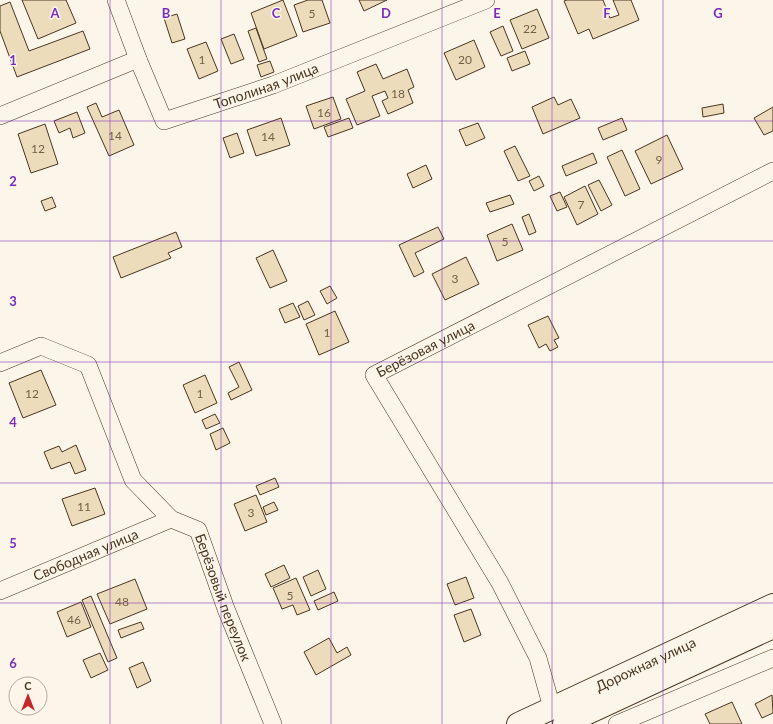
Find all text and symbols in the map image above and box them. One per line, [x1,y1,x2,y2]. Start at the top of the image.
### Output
text: A [49,5,60,21]
text: B [162,5,171,21]
text: C [272,5,281,21]
text: D [381,5,391,21]
text: E [493,5,501,21]
text: F [603,5,611,21]
text: G [713,5,723,21]
house number: 5 [309,6,316,21]
house number: 22 [523,21,537,36]
text: 1 [9,52,17,68]
house number: 1 [199,52,206,67]
house number: 20 [458,52,472,67]
street label: Тополиная улица [211,59,321,112]
house number: 18 [391,86,405,101]
house number: 16 [317,105,331,120]
house number: 14 [108,128,122,143]
house number: 14 [261,129,275,144]
house number: 12 [31,141,45,156]
house number: 9 [656,152,663,167]
text: 2 [9,173,17,189]
house number: 7 [578,197,585,212]
house number: 5 [502,234,509,249]
house number: 3 [452,271,459,286]
text: 3 [9,293,17,309]
street label: Берёзовая улица [373,316,477,380]
house number: 1 [324,325,331,340]
house number: 12 [25,386,39,401]
house number: 1 [197,386,204,401]
text: 4 [9,414,17,430]
house number: 11 [77,499,91,514]
house number: 3 [248,505,255,520]
street label: Свободная улица [30,525,141,584]
street label: Берёзовый переулок [192,531,256,664]
text: 5 [9,535,17,551]
house number: 5 [287,588,294,603]
house number: 48 [115,594,129,609]
house number: 46 [67,612,81,627]
street label: Дорожная улица [593,633,698,695]
text: 6 [9,655,17,671]
north arrow [8,676,48,716]
text: С [24,679,32,692]

